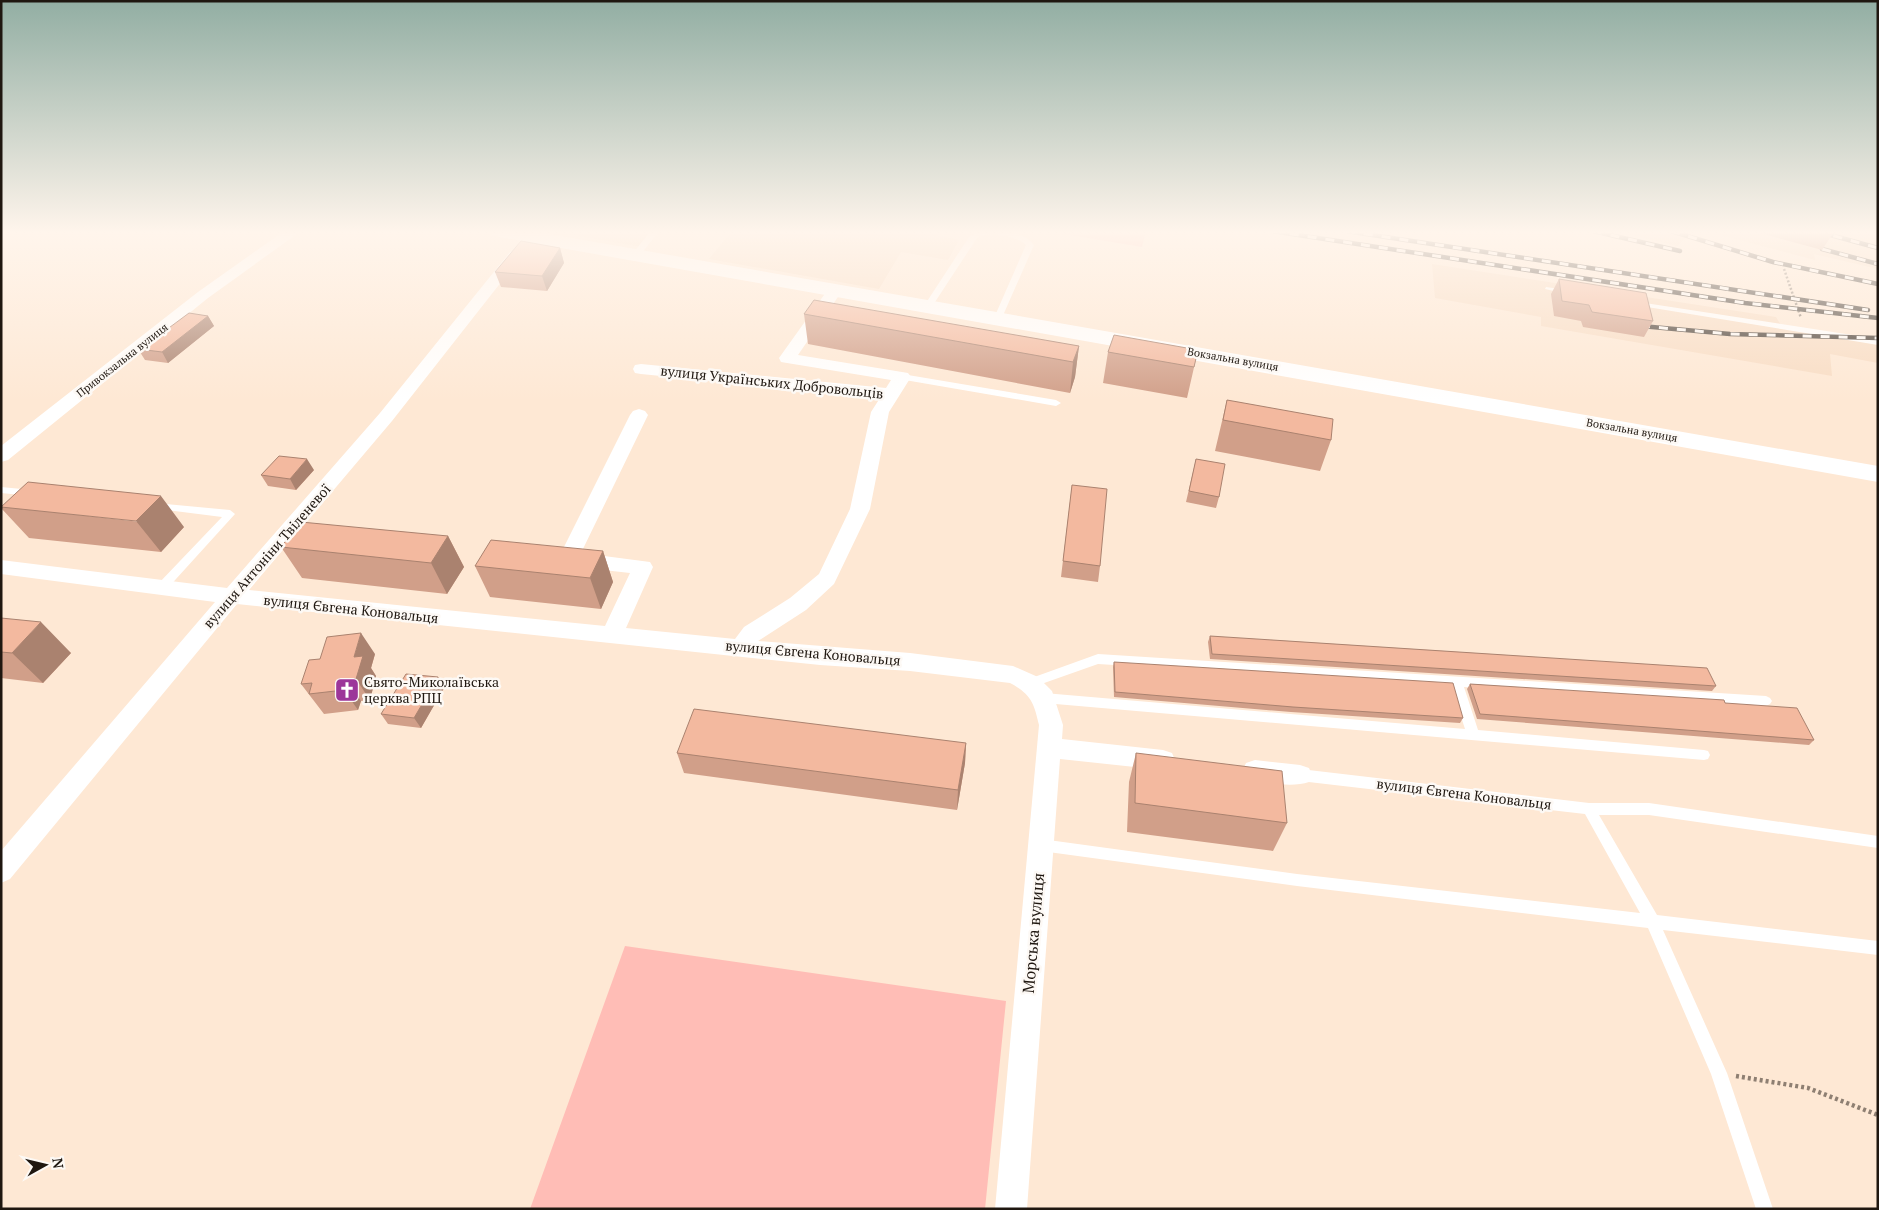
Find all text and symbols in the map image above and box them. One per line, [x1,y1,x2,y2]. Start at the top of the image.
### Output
street label: Привокзальна вулиця [73,320,171,400]
street label: Вокзальна вулиця [1186,344,1280,374]
street label: вулиця Українських Добровольців [660,360,885,403]
street label: Вокзальна вулиця [1585,415,1679,445]
street label: вулиця Антоніни Твіленевої [199,479,335,632]
street label: вулиця Євгена Коновальця [263,590,440,627]
street label: вулиця Євгена Коновальця [725,635,902,670]
place label: Свято-Миколаївська церква РПЦ [364,672,499,707]
church icon: Свято-Миколаївська церква РПЦ [334,677,360,703]
street label: вулиця Євгена Коновальця [1376,773,1553,814]
street label: Морська вулиця [1017,872,1049,994]
north arrow [20,1140,70,1190]
text: N [48,1157,69,1170]

